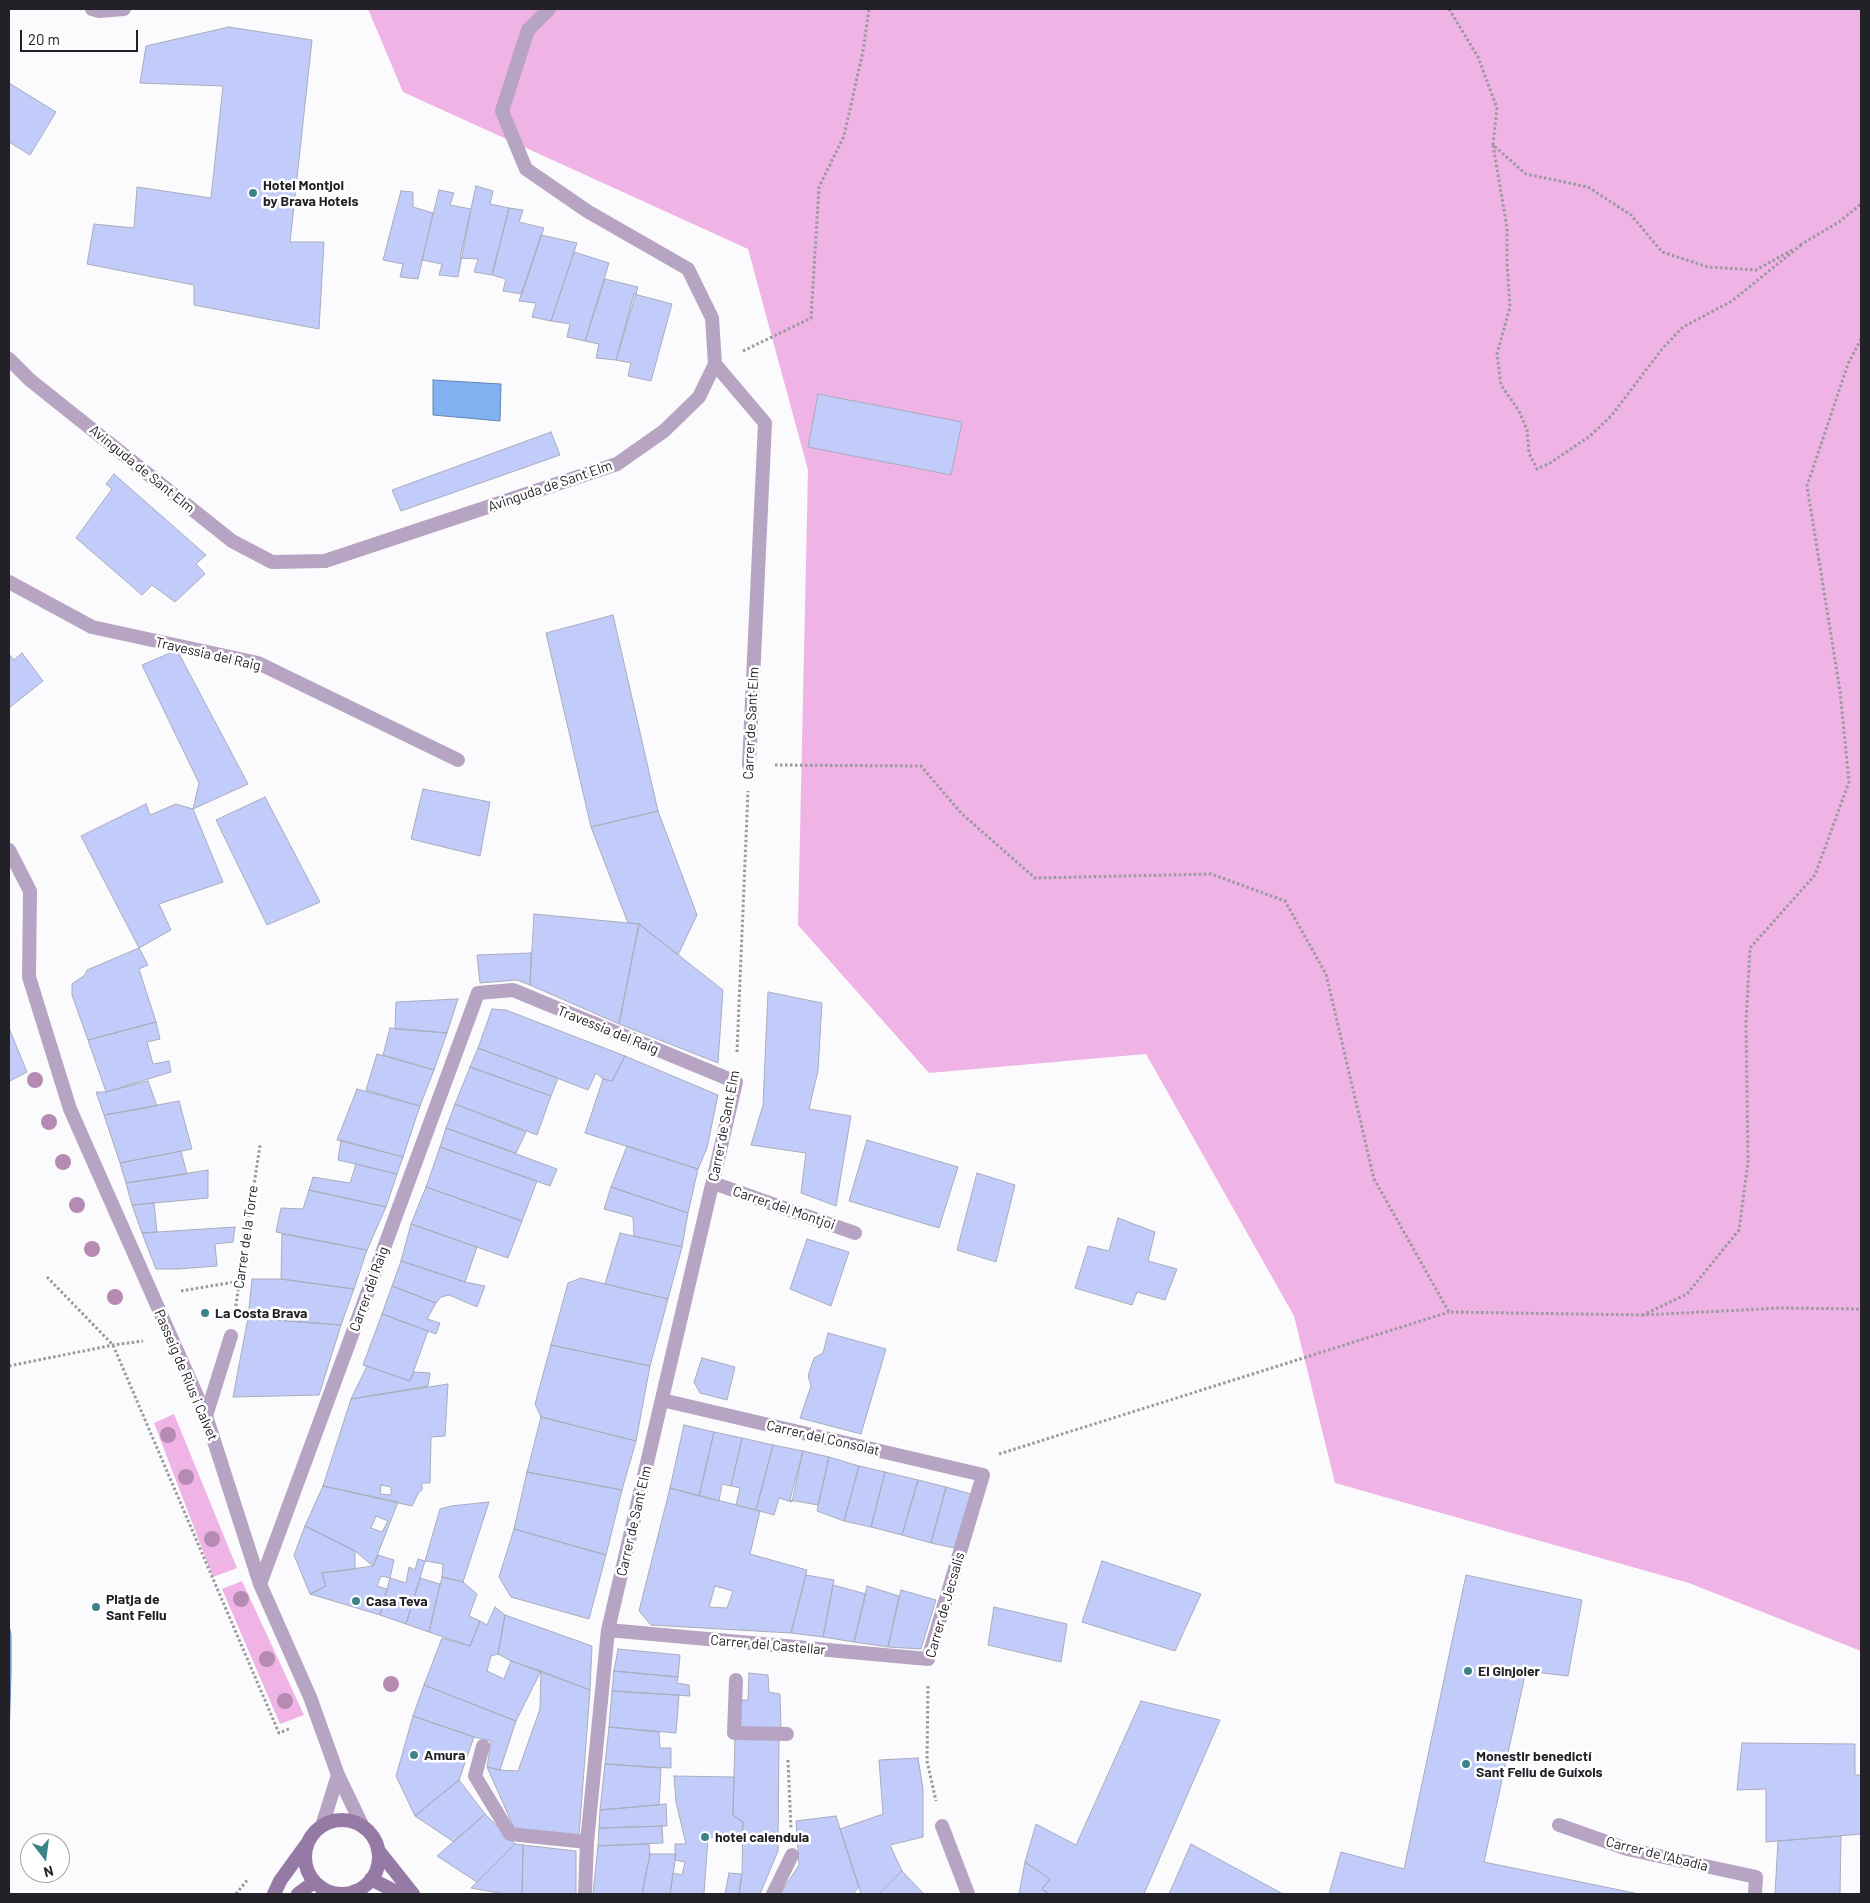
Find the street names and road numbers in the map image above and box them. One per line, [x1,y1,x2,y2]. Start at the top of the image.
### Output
street label: Avinguda de Sant Elm [86,421,198,517]
street label: Avinguda de Sant Elm [486,457,614,515]
street label: Travessia del Raig [154,634,262,674]
street label: Carrer de Sant Elm [740,666,762,780]
street label: Travessia del Raig [555,1002,661,1058]
street label: Carrer de Sant Elm [705,1069,743,1183]
street label: Carrer del Montjoi [731,1183,837,1233]
street label: Carrer de la Torre [230,1184,262,1290]
street label: Carrer del Raig [346,1244,392,1334]
street label: Passeig de Rius i Calvet [151,1307,221,1443]
street label: Carrer del Consolat [765,1417,881,1459]
street label: Carrer de Sant Elm [613,1464,655,1578]
street label: Carrer de Jecsalis [922,1550,968,1660]
street label: Carrer del Castellar [710,1632,826,1658]
street label: Carrer de l'Abadia [1604,1833,1710,1875]

